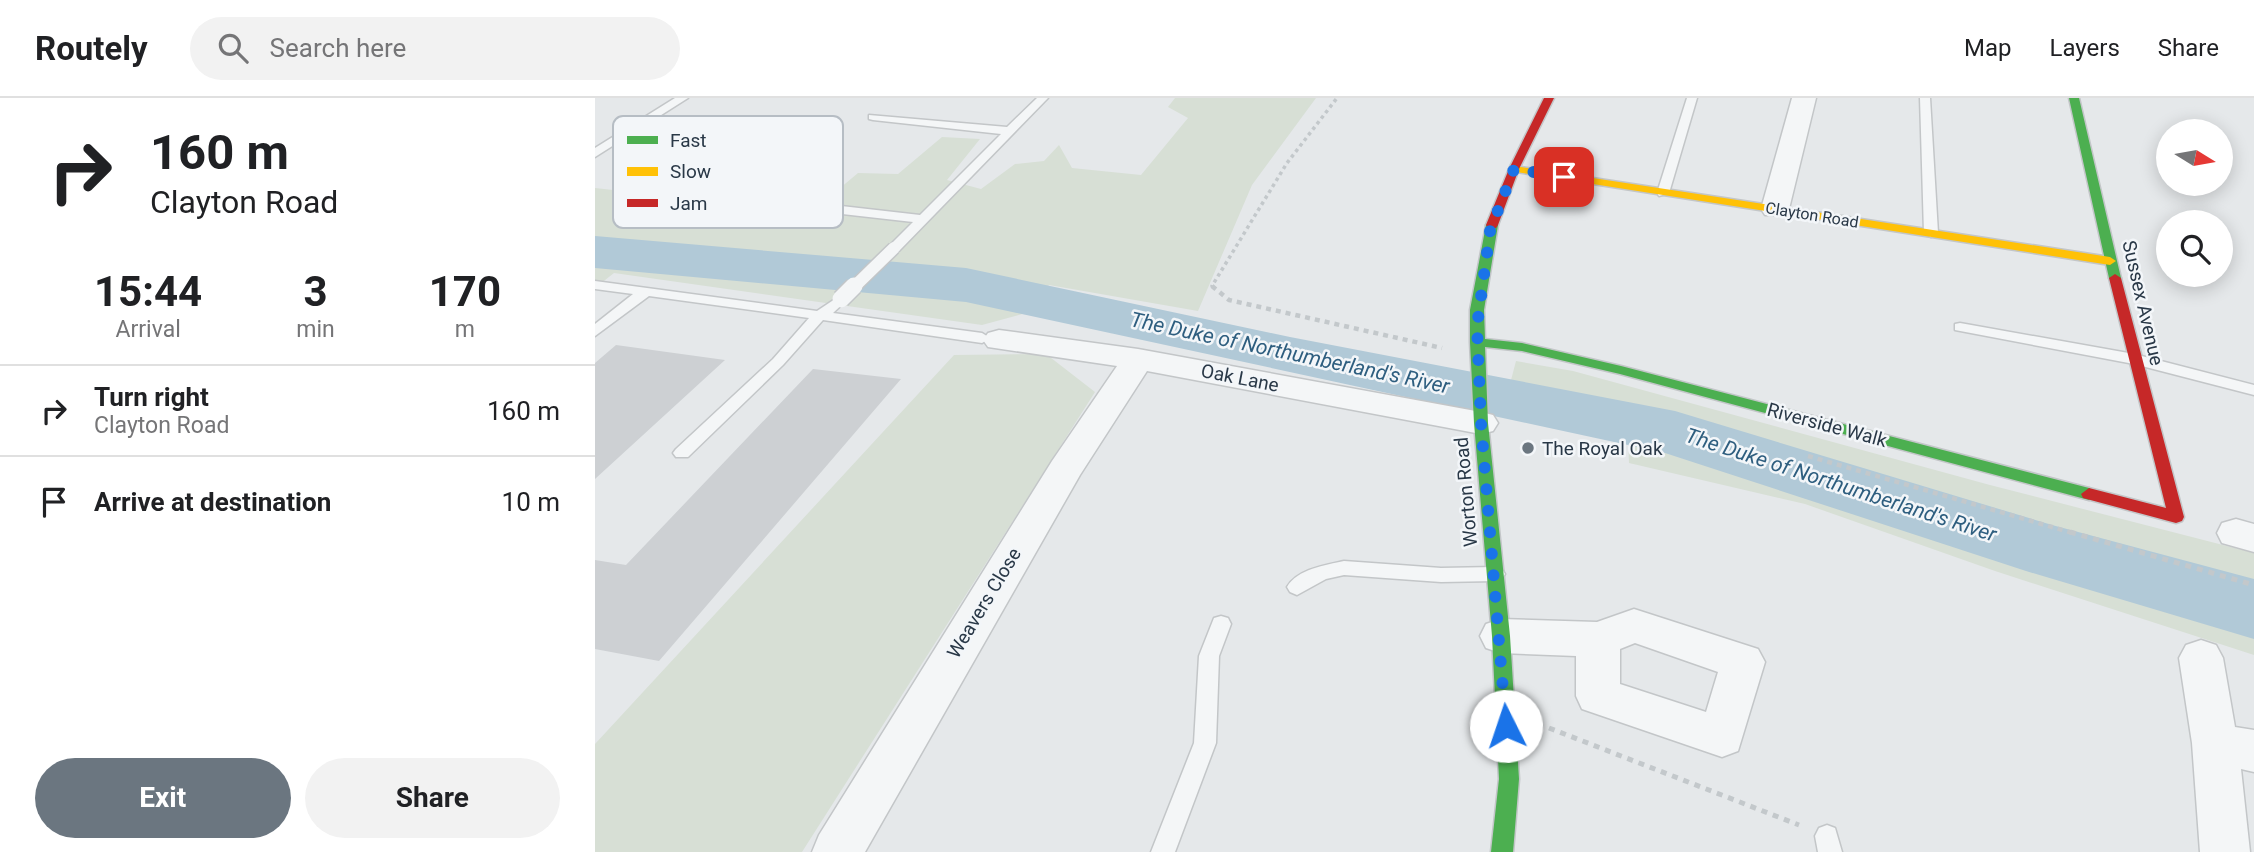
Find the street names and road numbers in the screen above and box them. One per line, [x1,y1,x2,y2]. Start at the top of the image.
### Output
street label: Clayton Road [1764,198,1860,232]
street label: Sussex Avenue [2117,238,2169,368]
street label: Oak Lane [1199,359,1281,397]
street label: Riverside Walk [1765,398,1890,452]
street label: Worton Road [1450,436,1482,548]
street label: Weavers Close [942,544,1026,662]

